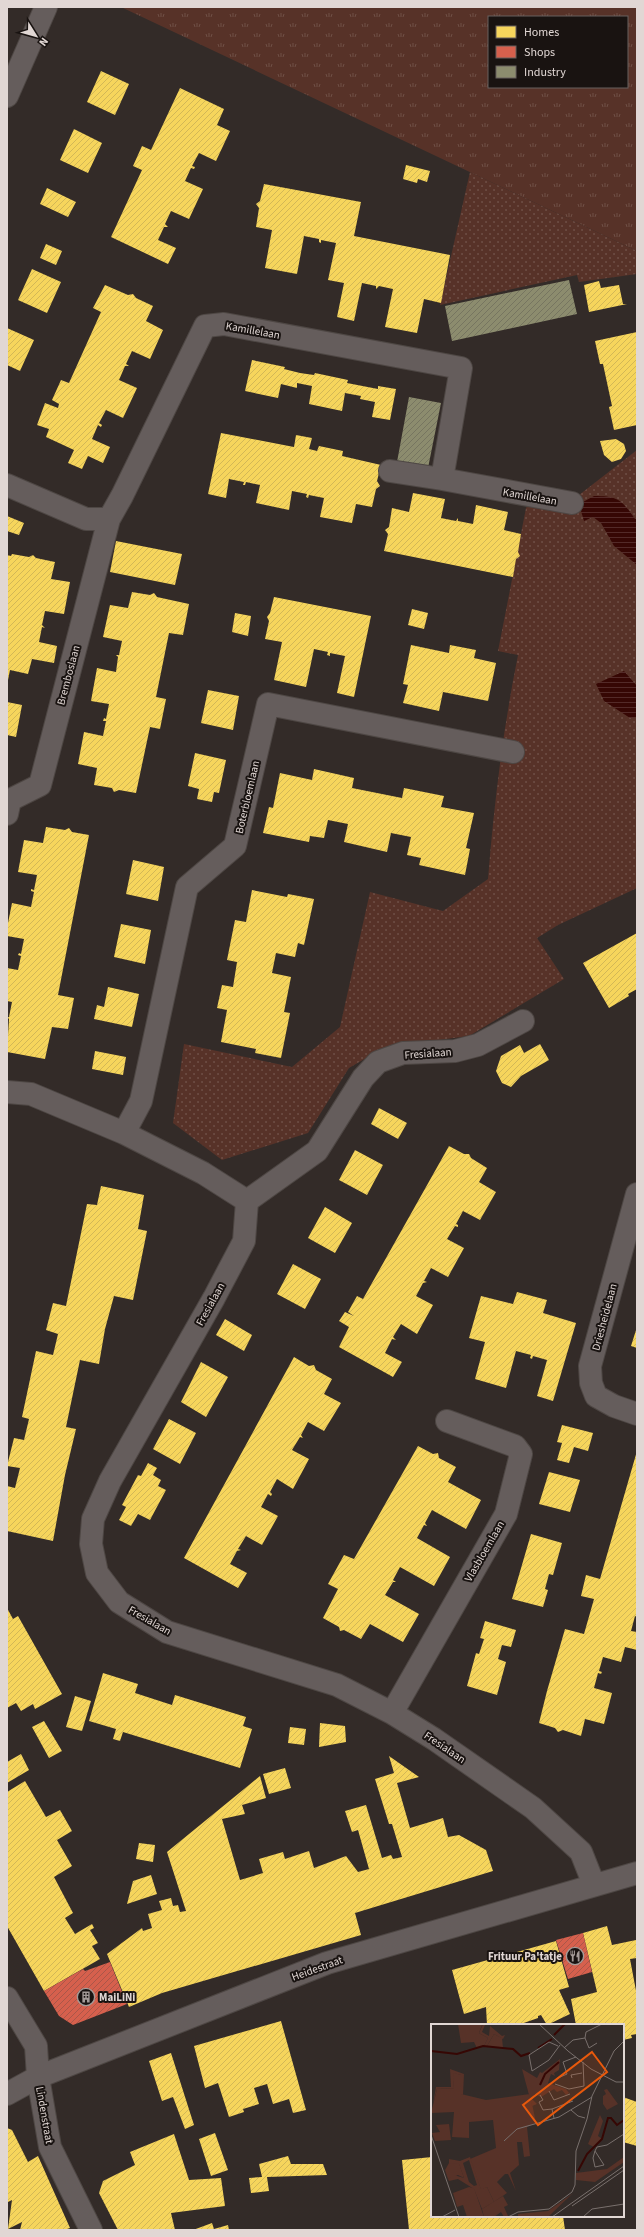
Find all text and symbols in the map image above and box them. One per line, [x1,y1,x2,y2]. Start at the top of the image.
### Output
north arrow [16,16,56,56]
legend [488,16,628,88]
text: Homes [524,24,559,41]
text: N [35,34,52,49]
text: Shops [524,44,555,61]
text: Industry [524,64,566,81]
street label: Kamillelaan [225,318,281,343]
street label: Kamillelaan [502,484,558,509]
street label: Bremboslaan [53,644,84,707]
street label: Boterbloemlaan [232,759,263,835]
street label: Fresialaan [404,1044,452,1063]
street label: Fresialaan [192,1280,228,1329]
street label: Driesheidelaan [588,1282,621,1352]
street label: Vlasbloemlaan [461,1518,508,1584]
street label: Fresialaan [126,1602,174,1639]
street label: Fresialaan [421,1728,468,1767]
restaurant icon: Frituur Pa'tatje [565,1946,585,1966]
place label: Frituur Pa'tatje [488,1949,562,1964]
street label: Heidestraat [290,1952,345,1985]
building icon: MaiLiNi [76,1987,96,2007]
place label: MaiLiNi [99,1990,135,2005]
inset map [431,2024,624,2217]
street label: Lindenstraat [32,2085,57,2145]

